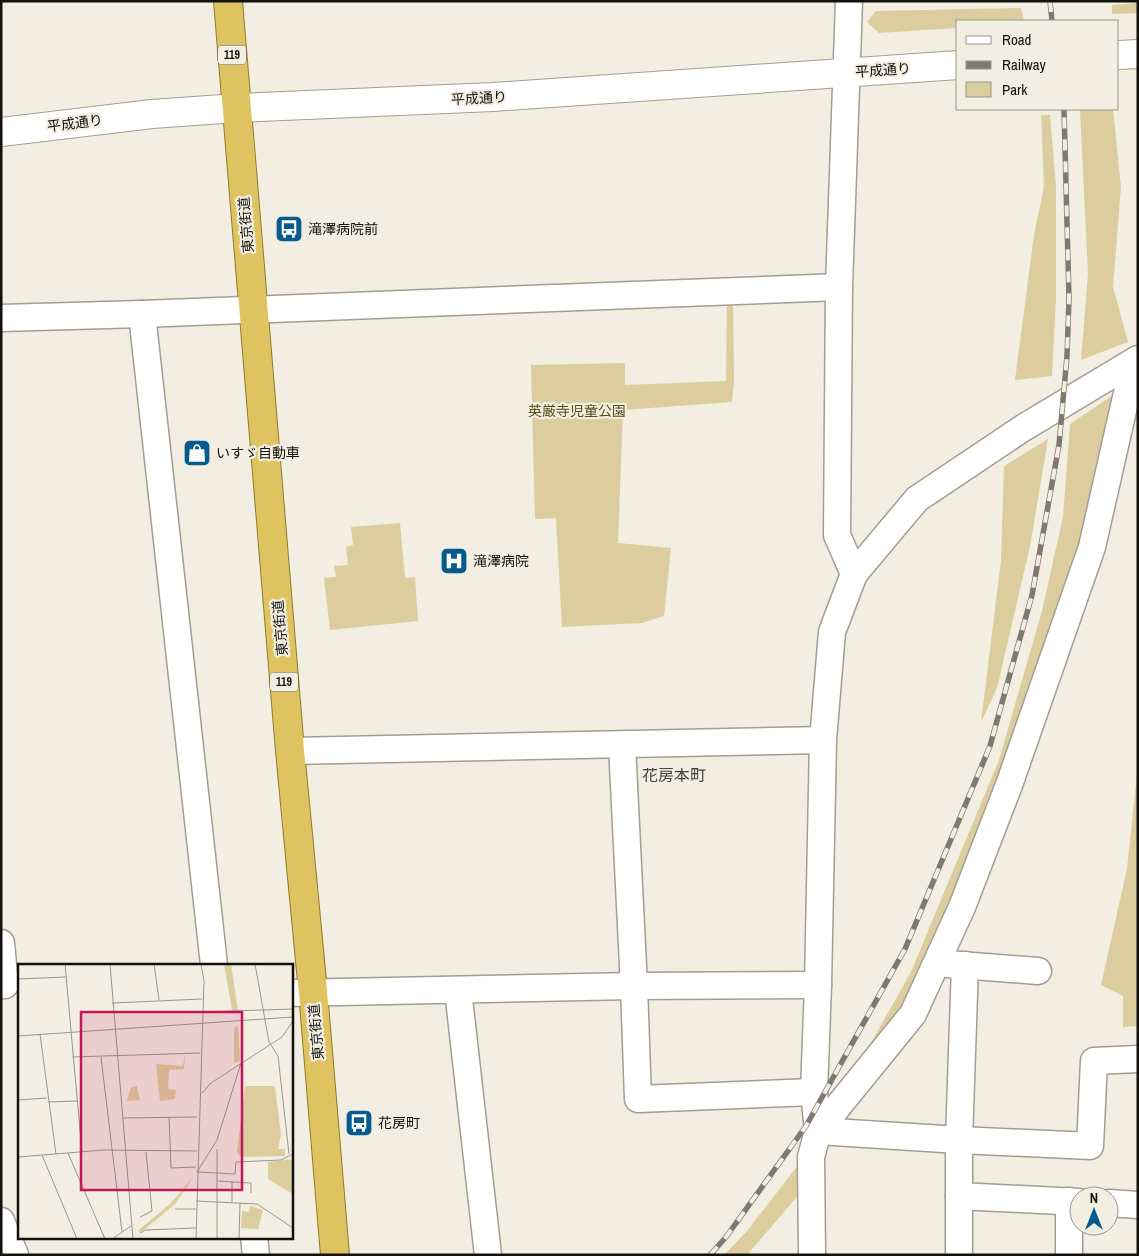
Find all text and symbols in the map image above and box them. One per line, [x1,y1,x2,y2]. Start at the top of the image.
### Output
legend [956,20,1119,110]
text: Road [1002,29,1031,50]
road number: 119 [218,46,246,64]
text: Railway [1002,54,1047,75]
street label: 平成通り [854,59,912,81]
text: Park [1002,79,1028,100]
street label: 平成通り [451,88,507,108]
street label: 平成通り [46,111,104,135]
street label: 東京街道 [235,196,257,254]
bus stop icon: 滝澤病院前 [274,214,304,244]
place label: 滝澤病院前 [308,220,378,238]
park label: 英厳寺児童公園 [528,402,626,420]
shop icon: いすゞ自動車 [182,438,212,468]
place label: いすゞ自動車 [216,444,300,462]
hospital icon: 滝澤病院 [439,546,469,576]
place label: 滝澤病院 [473,552,529,570]
street label: 東京街道 [269,599,291,657]
road number: 119 [270,672,298,692]
district label: 花房本町 [642,764,706,786]
inset map [18,964,292,1238]
street label: 東京街道 [305,1003,327,1061]
bus stop icon: 花房町 [344,1108,374,1138]
place label: 花房町 [378,1114,420,1132]
north arrow [1069,1186,1119,1236]
text: N [1090,1189,1098,1207]

